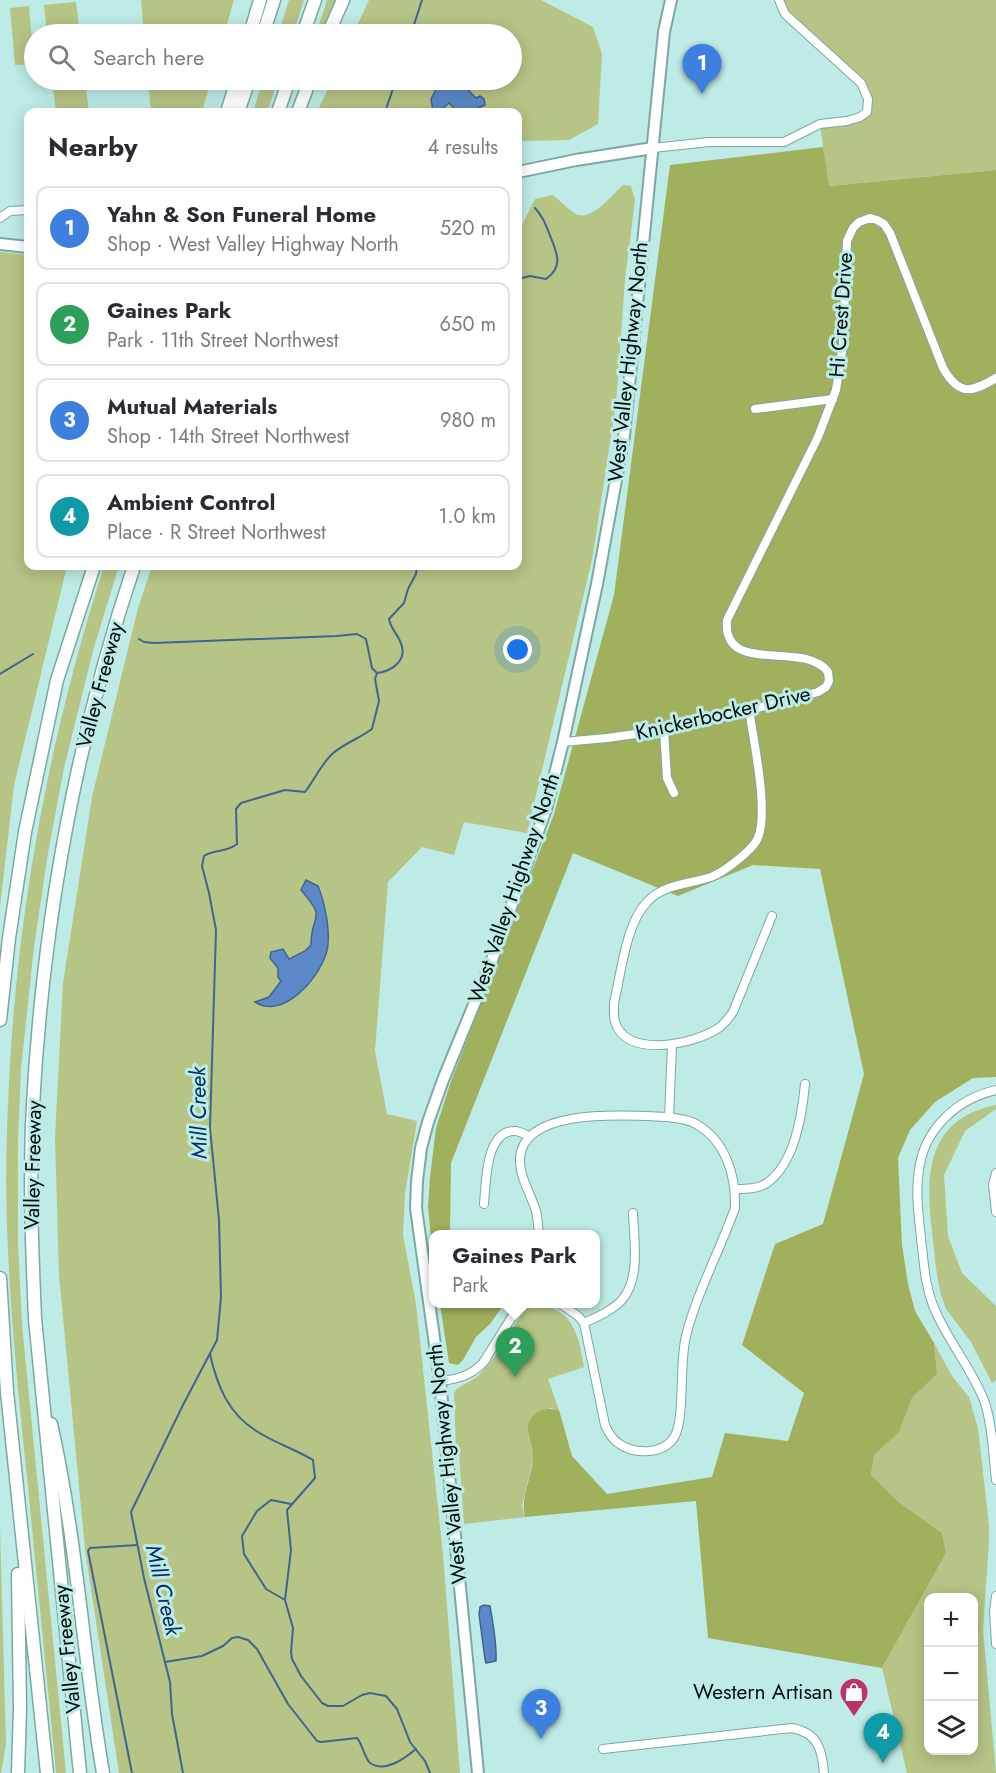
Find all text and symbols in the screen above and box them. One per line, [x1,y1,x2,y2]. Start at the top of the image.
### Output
search box [24,24,522,90]
icon: search [45,41,78,74]
text: Search here [93,41,204,73]
pin: 1 [682,44,722,94]
text: Nearby [48,128,137,166]
text: 4 results [427,133,498,162]
text: Yahn & Son Funeral Home [107,198,376,230]
text: 1 [64,214,75,243]
text: 520 m [440,214,496,243]
text: Shop · West Valley Highway North [107,230,399,259]
street label: West Valley Highway North [600,240,656,484]
street label: Hi Crest Drive [822,251,860,379]
text: Gaines Park [107,294,231,326]
text: 2 [63,310,76,339]
text: 650 m [440,310,496,339]
text: Park · 11th Street Northwest [107,326,339,355]
text: Mutual Materials [107,390,277,422]
text: 3 [63,406,76,435]
text: 980 m [440,406,496,435]
text: Shop · 14th Street Northwest [107,422,349,451]
text: Ambient Control [107,486,275,518]
text: 4 [63,502,76,531]
text: 1.0 km [439,502,496,531]
text: Place · R Street Northwest [107,518,326,547]
street label: Valley Freeway [69,618,131,751]
your location [503,635,532,664]
street label: Knickerbocker Drive [633,678,814,748]
street label: West Valley Highway North [461,769,567,1007]
water label: Mill Creek [181,1065,215,1159]
street label: Valley Freeway [17,1099,49,1230]
popup [429,1230,600,1308]
text: Gaines Park [452,1239,577,1271]
text: Park [452,1271,488,1300]
pin: 2 [496,1328,534,1377]
street label: West Valley Highway North [419,1342,475,1586]
water label: Mill Creek [138,1541,190,1640]
street label: Valley Freeway [45,1582,89,1715]
map controls [924,1593,978,1755]
button: + [924,1593,978,1647]
button: − [924,1647,978,1701]
shop icon: Western Artisan [838,1676,870,1718]
place label: Western Artisan [693,1677,833,1707]
pin: 3 [522,1690,560,1739]
button: layers [924,1701,978,1755]
pin: 4 [864,1714,902,1763]

